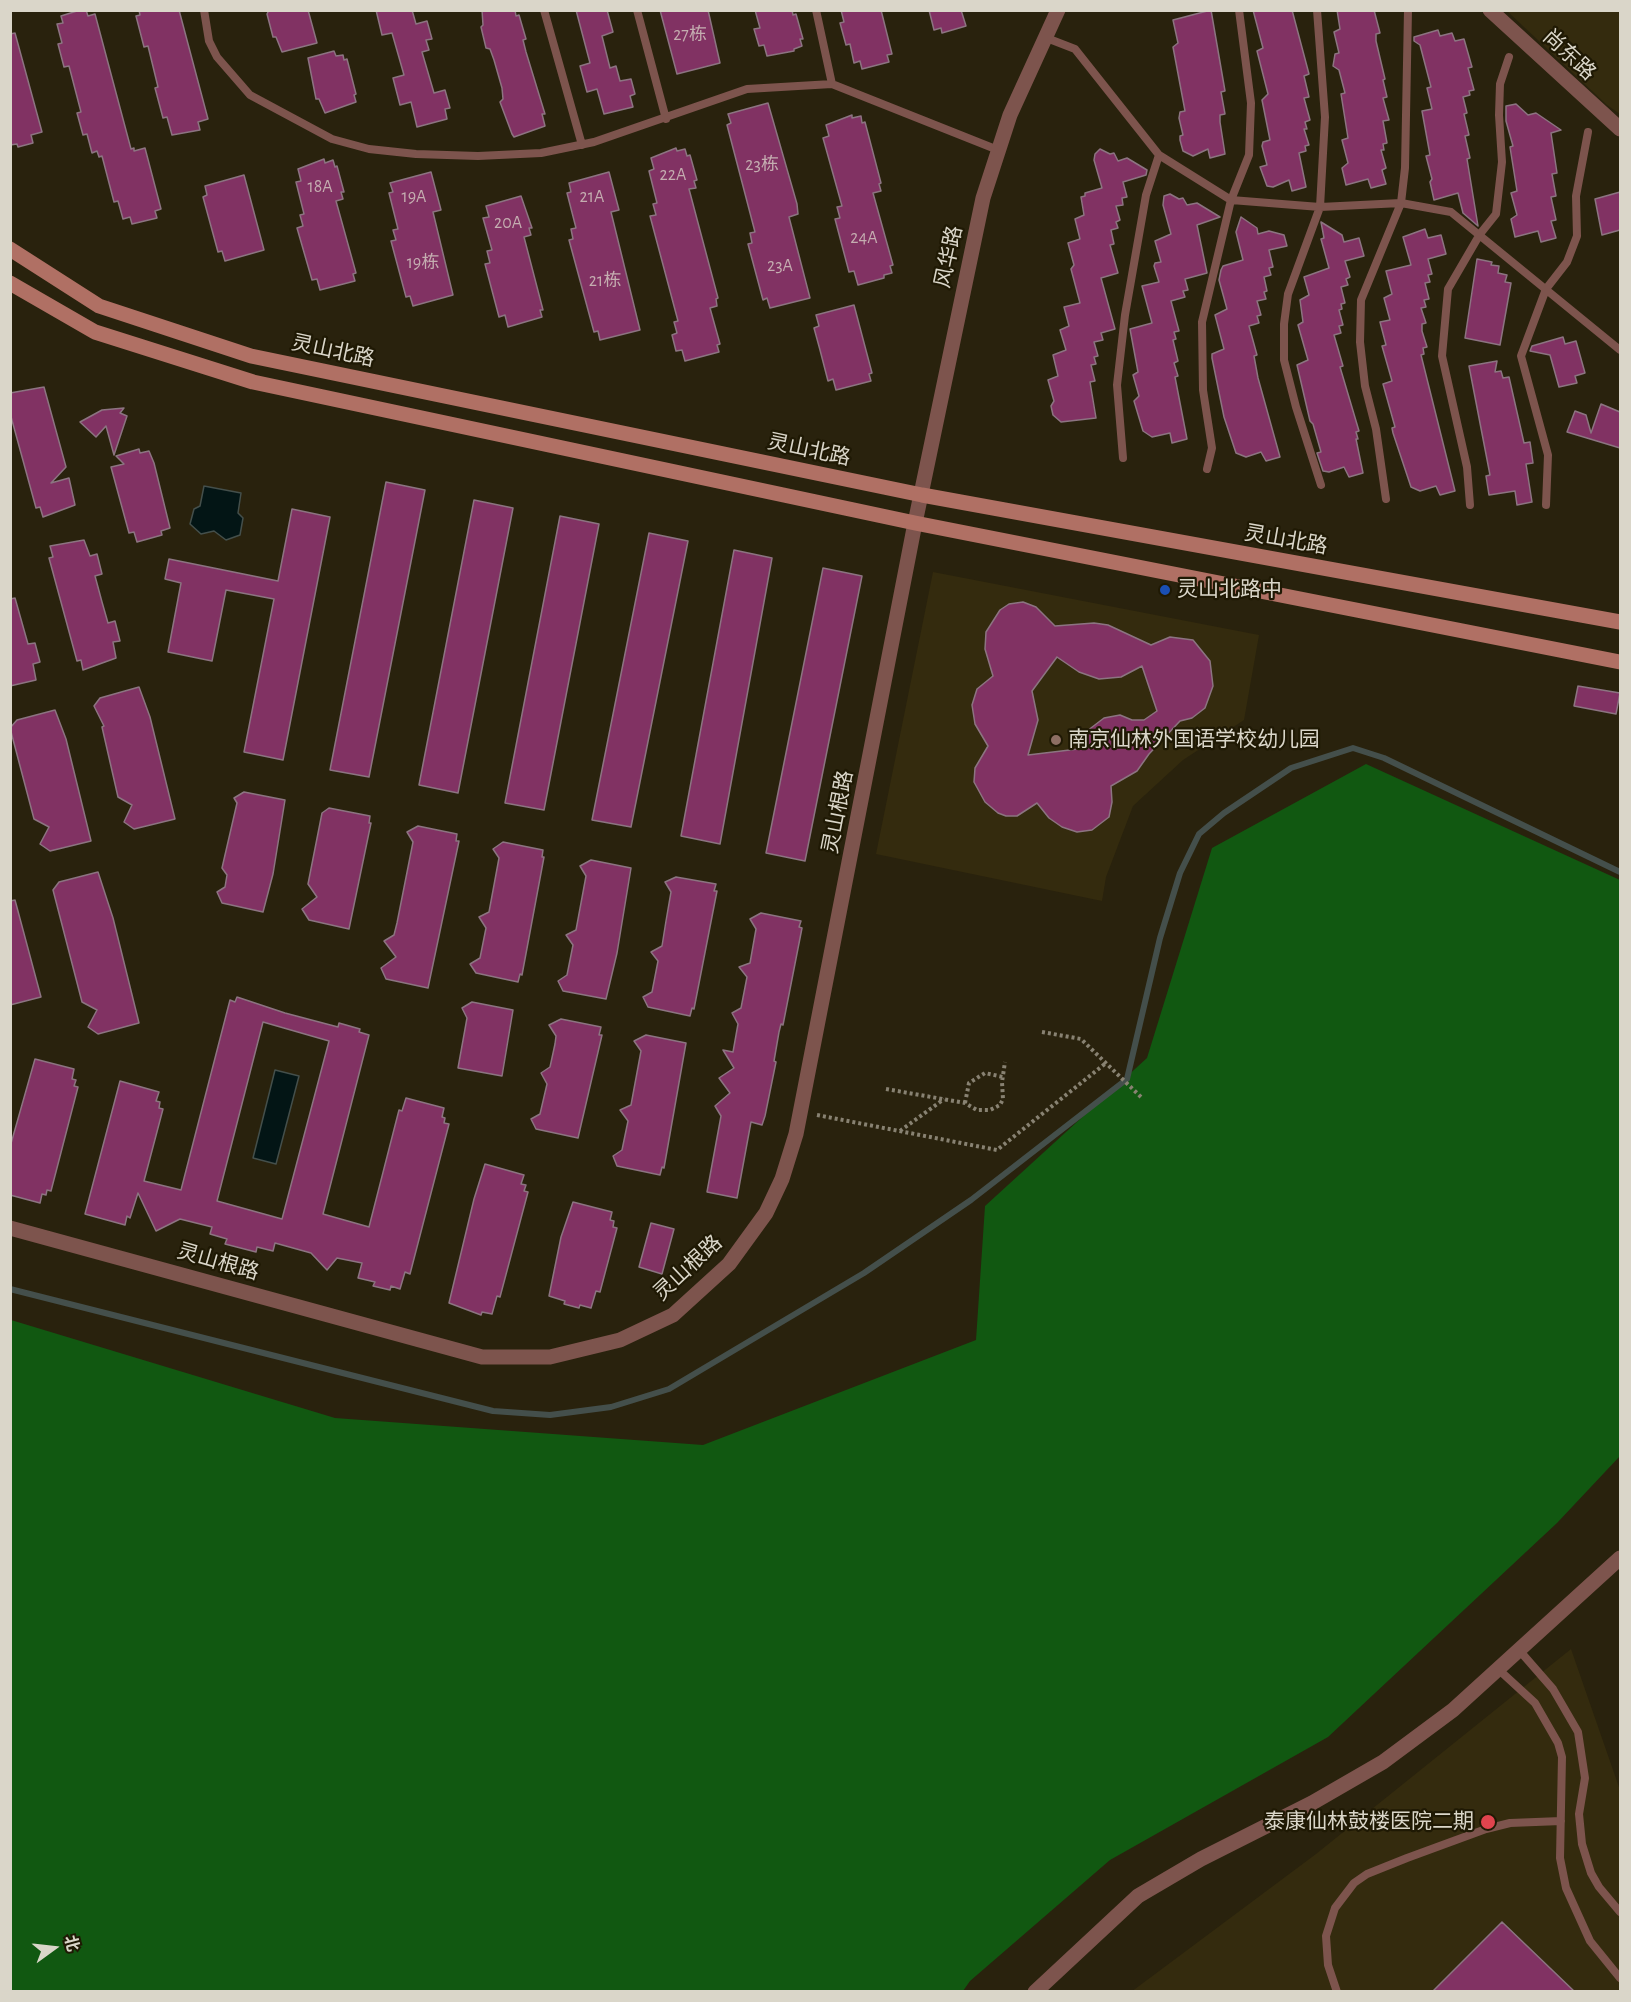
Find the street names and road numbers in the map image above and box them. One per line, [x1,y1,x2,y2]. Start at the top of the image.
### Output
street label: 尚东路 [1537,24,1601,86]
street label: 风华路 [930,224,968,290]
street label: 灵山北路 [289,330,377,372]
street label: 灵山北路 [765,429,853,471]
street label: 灵山北路 [1242,520,1330,560]
street label: 灵山根路 [818,768,858,856]
street label: 灵山根路 [649,1230,727,1306]
street label: 灵山根路 [174,1238,262,1286]

